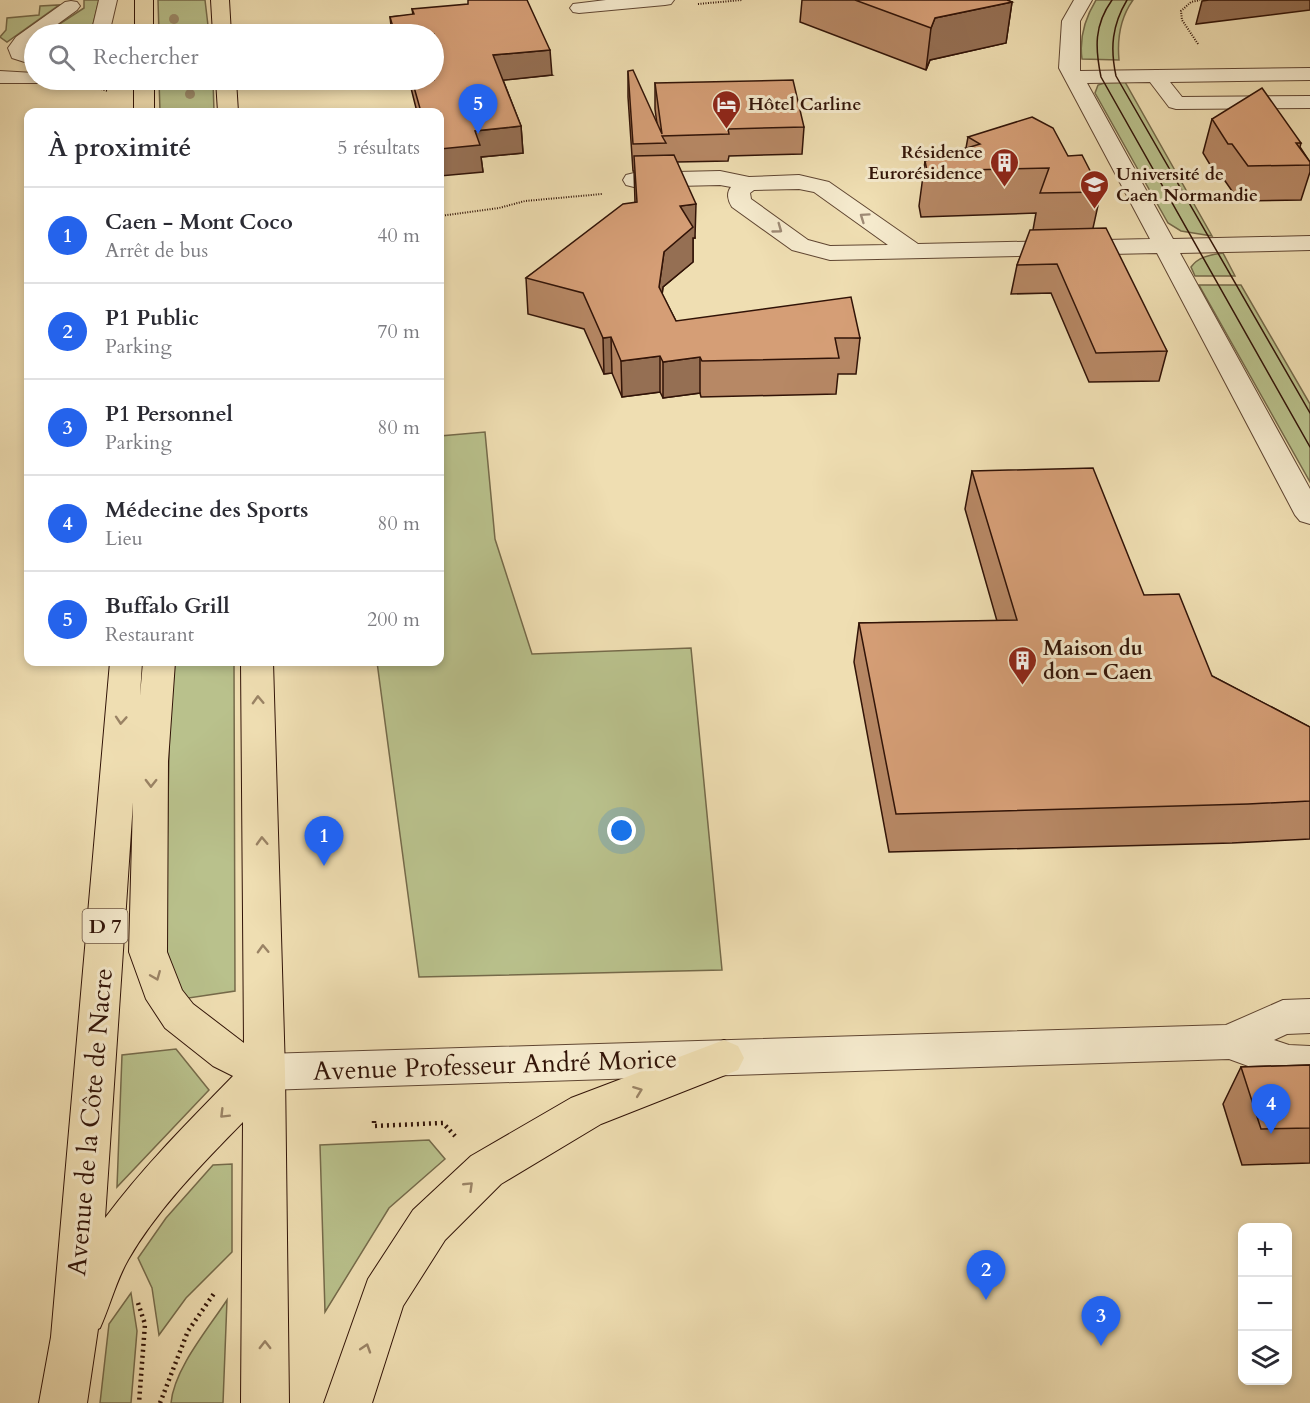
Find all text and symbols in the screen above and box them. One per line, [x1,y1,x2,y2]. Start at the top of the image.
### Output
search box [24,24,444,90]
icon: search [45,41,78,74]
text: Rechercher [93,42,198,72]
pin: 5 [458,84,498,134]
hotel icon: Hôtel Carline [711,88,743,130]
place label: Hôtel Carline [748,92,861,117]
text: À proximité [48,130,191,165]
text: 5 résultats [337,134,420,161]
place label: Résidence Eurorésidence [868,140,983,186]
building icon: Résidence Eurorésidence [988,146,1020,188]
place label: Université de Caen Normandie [1116,162,1258,208]
school or university icon: Université de Caen Normandie [1079,168,1111,210]
text: Caen - Mont Coco [105,207,293,237]
one-way arrow [860,213,871,224]
text: 1 [62,222,73,249]
text: 40 m [377,222,420,249]
one-way arrow [772,222,783,233]
text: Arrêt de bus [105,237,208,264]
text: P1 Public [105,303,199,333]
text: 2 [62,318,73,345]
text: 70 m [377,318,420,345]
text: Parking [105,333,172,360]
text: P1 Personnel [105,399,233,429]
text: 3 [62,414,73,441]
text: 80 m [377,414,420,441]
text: Parking [105,429,172,456]
text: Médecine des Sports [105,495,308,525]
text: 4 [62,510,73,537]
text: 80 m [377,510,420,537]
text: Lieu [105,525,143,552]
text: Buffalo Grill [105,591,230,621]
text: 5 [62,606,73,633]
text: 200 m [367,606,420,633]
text: Restaurant [105,621,194,648]
place label: Maison du don – Caen [1043,634,1153,687]
building icon: Maison du don – Caen [1006,644,1038,686]
one-way arrow [252,696,264,705]
one-way arrow [115,715,128,724]
one-way arrow [144,778,157,787]
pin: 1 [304,816,344,866]
your location [607,816,636,845]
one-way arrow [256,837,268,846]
road number: D 7 [82,909,128,943]
one-way arrow [256,944,269,953]
street label: Avenue de la Côte de Nacre [59,967,121,1277]
one-way arrow [149,970,161,981]
street label: Avenue Professeur André Morice [312,1041,678,1089]
pin: 4 [1252,1084,1290,1134]
one-way arrow [632,1086,643,1098]
one-way arrow [221,1106,232,1117]
one-way arrow [463,1182,473,1193]
map controls [1238,1223,1292,1385]
button: + [1238,1223,1292,1277]
pin: 2 [966,1250,1006,1300]
button: − [1238,1277,1292,1331]
pin: 3 [1082,1296,1120,1346]
button: layers [1238,1331,1292,1385]
one-way arrow [259,1340,271,1349]
one-way arrow [359,1343,372,1353]

